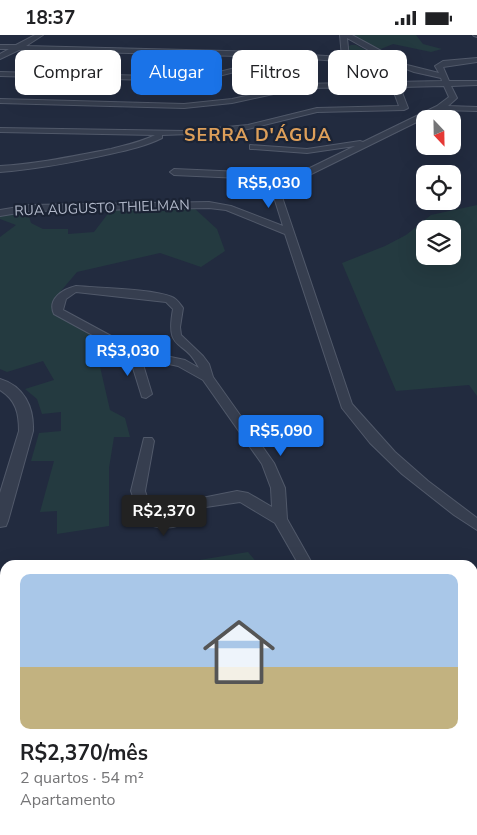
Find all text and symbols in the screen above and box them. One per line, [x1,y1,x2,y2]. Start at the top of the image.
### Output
text: 18:37 [25,5,75,31]
chip: Comprar [15,50,121,95]
chip: Alugar [131,50,222,95]
chip: Filtros [232,50,318,95]
chip: Novo [328,50,407,95]
north arrow [416,110,461,155]
map controls [416,110,461,265]
district label: SERRA D'ÁGUA [184,123,332,147]
button: locate [416,165,461,210]
pin: R$5,030 [223,167,315,209]
text: R$5,030 [238,172,300,194]
street label: RUA AUGUSTO THIELMAN [14,195,190,221]
button: layers [416,220,461,265]
pin: R$3,030 [82,335,174,377]
text: R$3,030 [97,340,159,362]
pin: R$5,090 [235,415,327,457]
text: R$5,090 [250,420,312,442]
pin: R$2,370 [118,495,210,537]
text: R$2,370 [133,500,195,522]
icon: home [194,607,284,697]
text: R$2,370/mês [20,739,148,767]
text: 2 quartos · 54 m² [20,767,144,789]
text: Apartamento [20,789,115,811]

